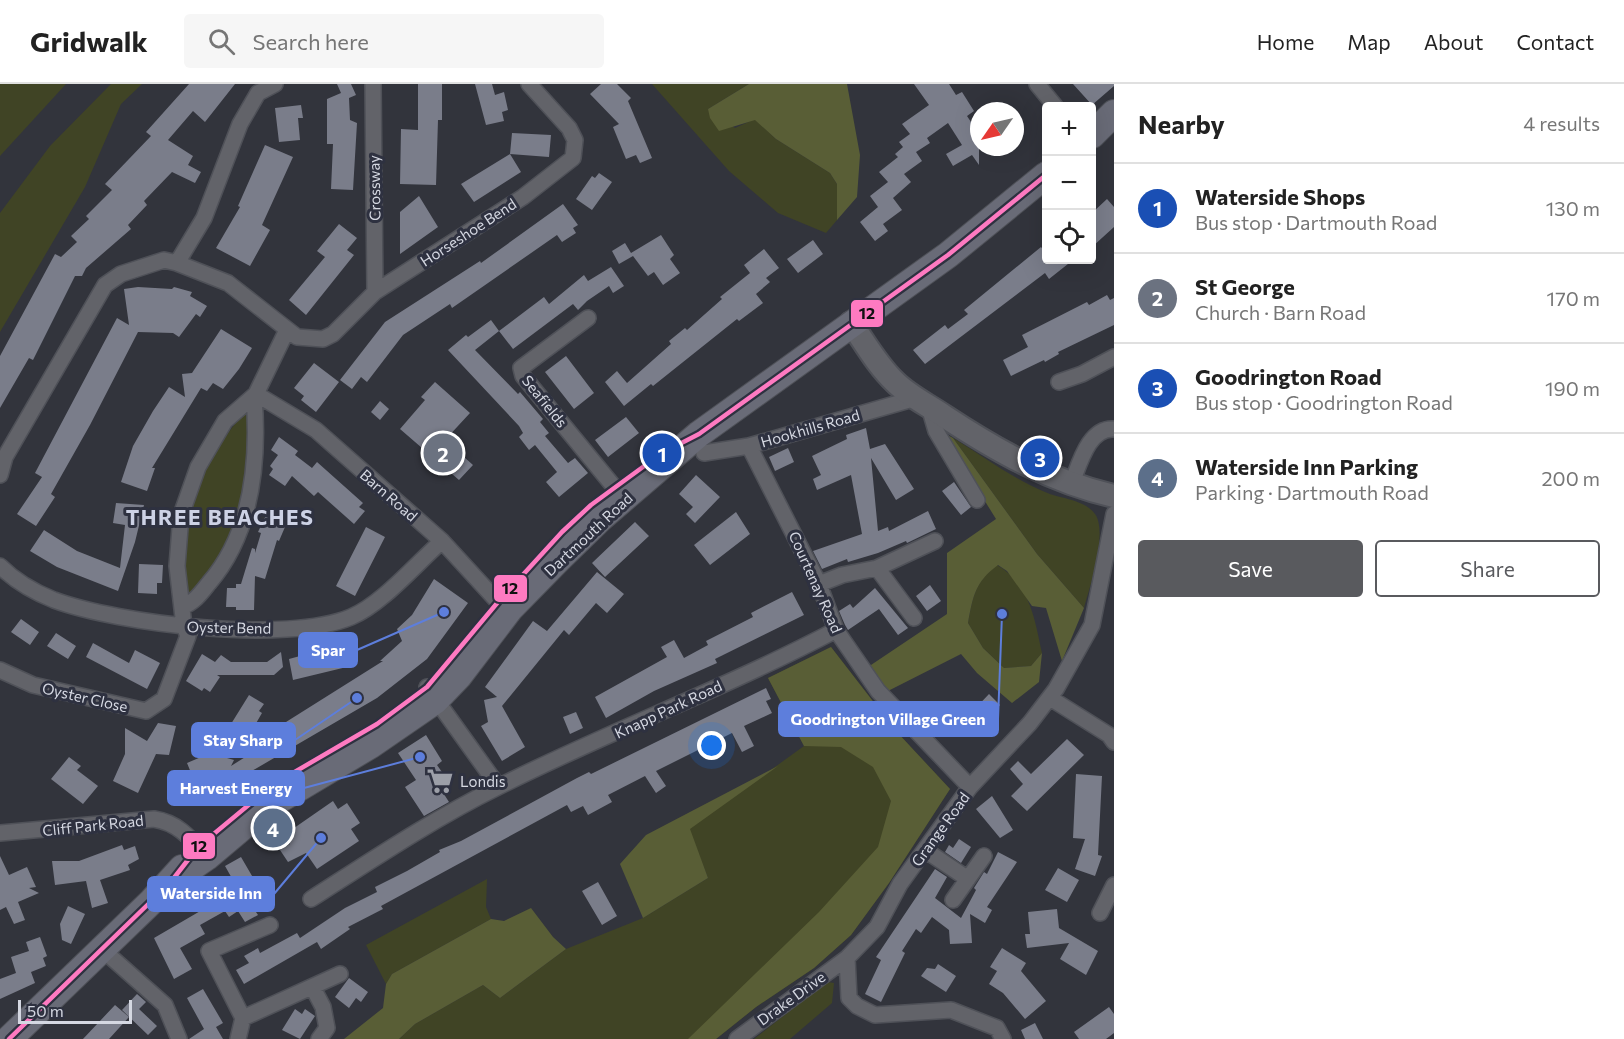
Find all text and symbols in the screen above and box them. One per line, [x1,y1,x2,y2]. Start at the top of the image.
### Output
search box [184,14,604,68]
text: Gridwalk [30,24,148,58]
icon: search [205,25,238,58]
text: Search here [253,28,369,55]
text: Home [1257,29,1314,54]
text: Map [1347,29,1391,54]
text: About [1424,29,1483,54]
text: Contact [1516,29,1594,54]
north arrow [970,102,1024,156]
map controls [1042,102,1096,264]
button: + [1042,102,1096,156]
text: Nearby [1138,108,1225,139]
text: 4 results [1523,111,1600,135]
street label: Crossway [364,155,384,221]
button: − [1042,156,1096,210]
text: Waterside Shops [1195,183,1365,210]
street label: Horseshoe Bend [417,194,519,270]
text: 1 [1153,196,1162,220]
text: 130 m [1546,196,1600,220]
button: locate [1042,210,1096,264]
text: Bus stop · Dartmouth Road [1195,210,1437,234]
text: St George [1195,273,1295,300]
text: 2 [1152,286,1163,310]
text: 170 m [1547,286,1600,310]
line badge: 12 [850,299,884,328]
text: Church · Barn Road [1195,300,1366,324]
text: 12 [859,303,875,322]
text: Goodrington Road [1195,363,1382,390]
street label: Seafields [519,371,571,431]
text: 3 [1152,376,1163,400]
text: 190 m [1545,376,1600,400]
text: Bus stop · Goodrington Road [1195,390,1453,414]
street label: Hookhills Road [758,405,862,451]
pin: 2 [424,430,462,476]
pin: 1 [642,430,682,476]
pin: 3 [1020,436,1060,481]
text: Waterside Inn Parking [1195,453,1418,480]
street label: Barn Road [357,465,421,525]
text: 4 [1151,466,1164,490]
text: 200 m [1542,466,1600,490]
text: Parking · Dartmouth Road [1195,480,1429,504]
street label: Dartmouth Road [540,489,636,579]
district label: THREE BEACHES [126,504,314,529]
street label: Courtenay Road [786,528,846,636]
button: Save [1138,540,1363,597]
button: Share [1375,540,1600,597]
line badge: 12 [493,574,528,603]
text: 12 [502,578,518,597]
street label: Oyster Bend [187,617,271,637]
callout: Spar [299,633,357,667]
text: Spar [311,640,345,659]
street label: Knapp Park Road [611,676,725,742]
street label: Oyster Close [40,678,130,716]
callout: Goodrington Village Green [779,702,998,736]
text: Goodrington Village Green [790,709,986,728]
callout: Stay Sharp [192,723,295,757]
text: Stay Sharp [203,730,283,749]
your location [697,731,726,760]
supermarket icon: Londis [425,766,455,796]
callout: Harvest Energy [168,771,304,805]
place label: Londis [460,772,506,790]
text: Harvest Energy [180,778,292,797]
street label: Grange Road [907,788,973,870]
pin: 4 [254,806,292,850]
street label: Cliff Park Road [42,811,144,839]
line badge: 12 [182,832,216,860]
text: 12 [191,836,207,855]
callout: Waterside Inn [148,877,274,911]
text: Waterside Inn [160,883,262,902]
street label: Drake Drive [754,967,829,1029]
scale bar [18,997,132,1024]
text: 50 m [27,1001,64,1020]

